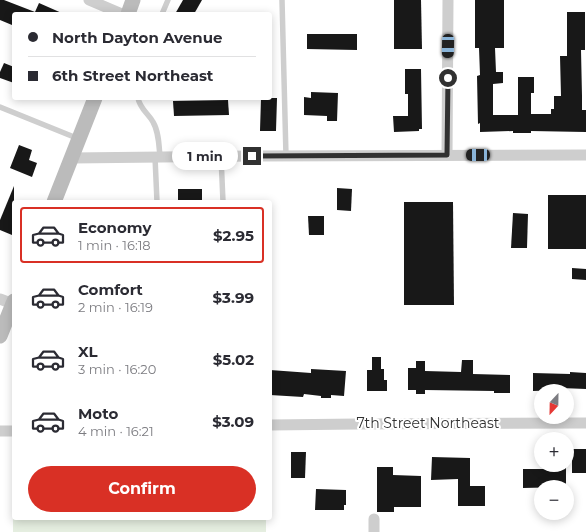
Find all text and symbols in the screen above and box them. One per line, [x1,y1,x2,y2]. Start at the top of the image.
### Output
text: North Dayton Avenue [52,28,222,47]
car [442,34,454,58]
text: 6th Street Northeast [52,66,213,85]
route start [439,69,457,87]
callout: 1 min [172,142,238,170]
route end [243,147,261,165]
text: 1 min [187,148,223,164]
car [466,149,490,161]
icon: car [30,217,66,253]
text: Economy [78,218,151,237]
text: $2.95 [213,226,254,245]
text: 1 min · 16:18 [78,237,151,253]
icon: car [30,279,66,315]
text: Comfort [78,280,143,299]
text: $3.99 [213,288,254,307]
text: 2 min · 16:19 [78,299,153,315]
icon: car [30,341,66,377]
text: XL [78,342,97,361]
text: $5.02 [213,350,254,369]
text: 3 min · 16:20 [78,361,156,377]
north arrow [534,384,574,424]
map controls [534,384,574,520]
icon: car [30,403,66,439]
text: Moto [78,404,118,423]
text: $3.09 [212,412,254,431]
street label: 7th Street Northeast [356,414,500,432]
text: 4 min · 16:21 [78,423,154,439]
button: + [534,432,574,472]
button: Confirm [28,466,256,512]
button: − [534,480,574,520]

